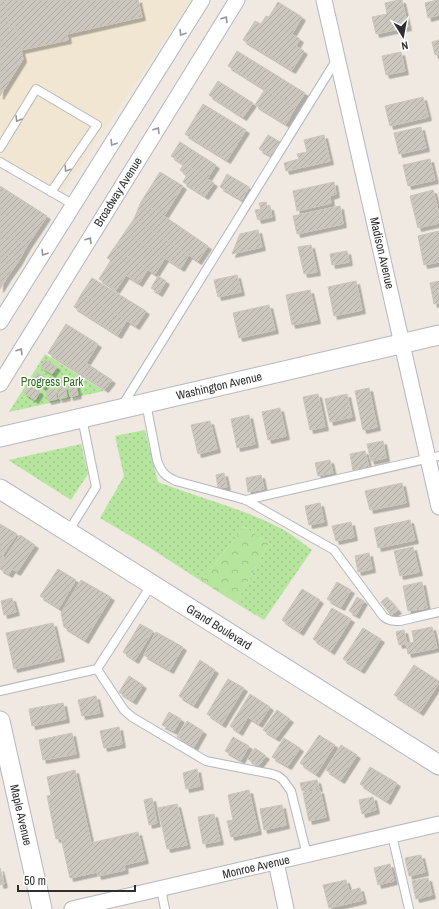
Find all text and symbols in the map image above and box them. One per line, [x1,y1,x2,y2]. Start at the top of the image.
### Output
one-way arrow [221,16,228,23]
north arrow [383,16,423,56]
one-way arrow [179,29,186,36]
text: N [400,38,409,53]
one-way arrow [15,115,23,122]
one-way arrow [152,127,160,134]
one-way arrow [110,139,117,146]
street label: Broadway Avenue [90,154,146,230]
one-way arrow [64,165,72,172]
street label: Madison Avenue [366,216,398,290]
one-way arrow [84,237,91,244]
one-way arrow [41,249,48,256]
one-way arrow [16,348,23,355]
street label: Washington Avenue [175,368,263,404]
park label: Progress Park [21,374,83,390]
street label: Grand Boulevard [183,601,255,653]
street label: Maple Avenue [6,783,36,847]
street label: Monroe Avenue [221,851,291,883]
scale bar [18,867,135,893]
text: 50 m [24,873,46,889]

